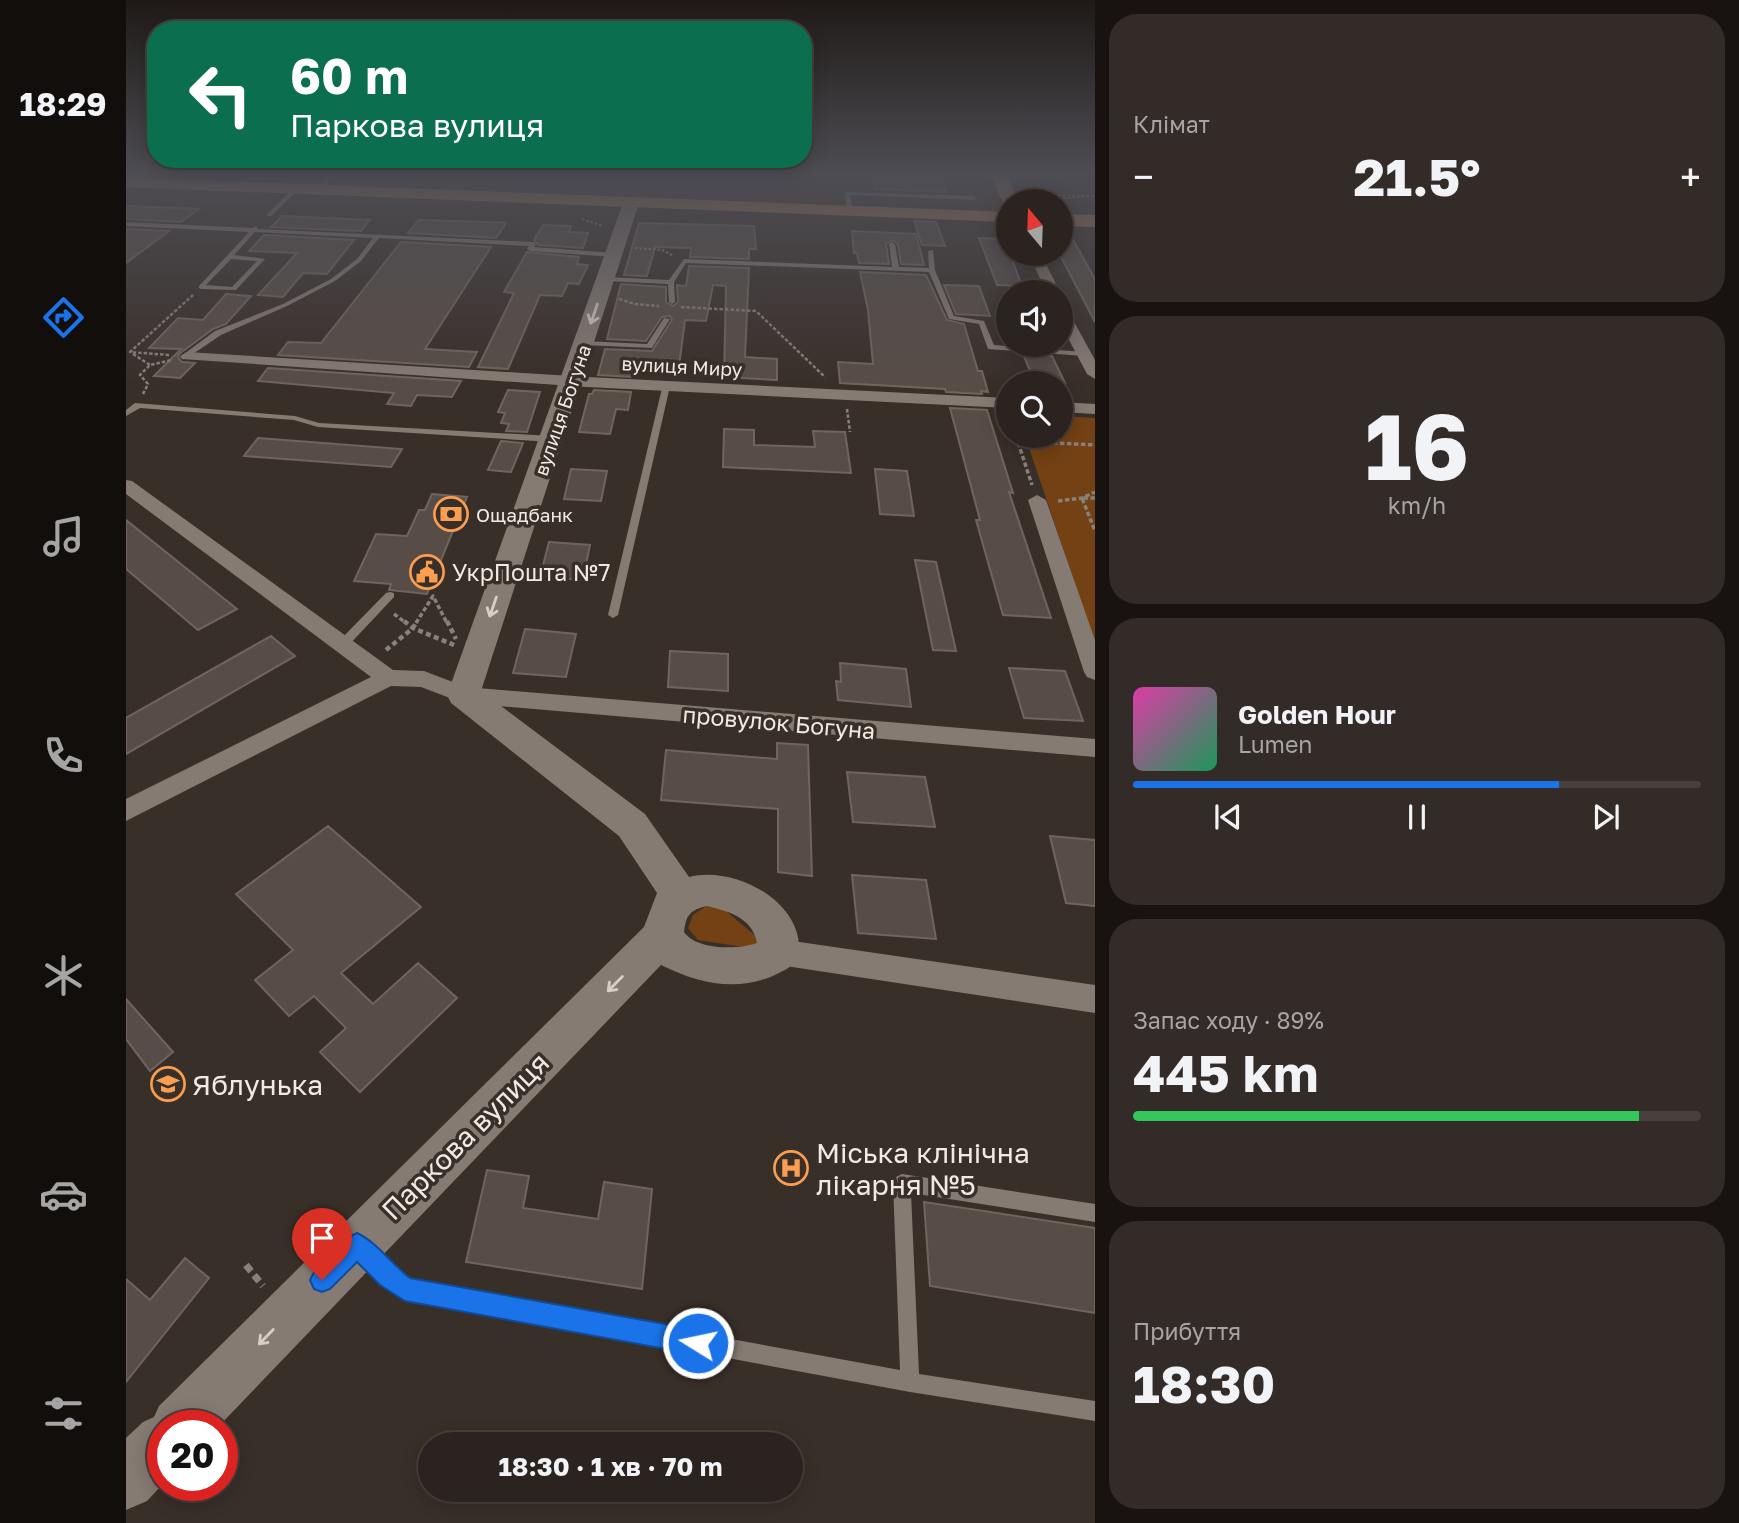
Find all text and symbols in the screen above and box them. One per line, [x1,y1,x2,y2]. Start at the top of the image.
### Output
text: 60 m [290,46,408,105]
icon: left [175,49,266,140]
text: 18:29 [19,85,107,123]
text: Паркова вулиця [290,106,544,144]
text: Клімат [1133,110,1210,138]
text: 21.5° [1353,145,1481,207]
text: − [1133,154,1154,199]
text: + [1680,154,1701,199]
north arrow [996,189,1073,266]
map controls [996,189,1073,448]
button: sound [996,280,1073,357]
icon: directions [39,293,88,342]
one-way arrow [587,303,600,325]
street label: вулиця Богуна [529,341,595,479]
street label: вулиця Миру [621,351,743,381]
button: search [996,371,1073,448]
text: 16 [1365,391,1469,500]
text: km/h [1388,491,1446,519]
bank icon: Ощадбанк [432,495,470,533]
place label: Ощадбанк [476,503,573,526]
icon: music [39,512,88,561]
public building icon: УкрПошта №7 [408,553,446,591]
place label: УкрПошта №7 [452,558,610,586]
one-way arrow [486,596,498,618]
text: Golden Hour [1238,699,1396,730]
street label: провулок Богуна [682,700,876,744]
text: Lumen [1238,730,1312,758]
icon: phone [39,731,88,780]
icon: previous [1209,798,1247,836]
icon: pause [1398,798,1436,836]
icon: next [1587,798,1625,836]
icon: climate [39,951,88,1000]
one-way arrow [607,975,624,992]
text: Запас ходу · 89% [1133,1006,1324,1034]
text: 445 km [1133,1041,1318,1103]
street label: Паркова вулиця [375,1046,555,1226]
school or university icon: Яблунька [149,1065,187,1103]
place label: Яблунька [192,1068,323,1101]
place label: Міська клінічна лікарня №5 [816,1136,1030,1201]
hospital icon: Міська клінічна лікарня №5 [772,1149,810,1187]
icon: car [39,1170,88,1219]
pin [292,1208,352,1280]
icon: arrive [303,1219,341,1257]
position arrow [661,1306,735,1380]
text: Прибуття [1133,1317,1241,1345]
one-way arrow [258,1328,275,1345]
text: 18:30 [1133,1352,1275,1414]
icon: filters [39,1389,88,1438]
speed limit sign: 20 [147,1410,238,1501]
text: 18:30 · 1 хв · 70 m [498,1451,723,1482]

